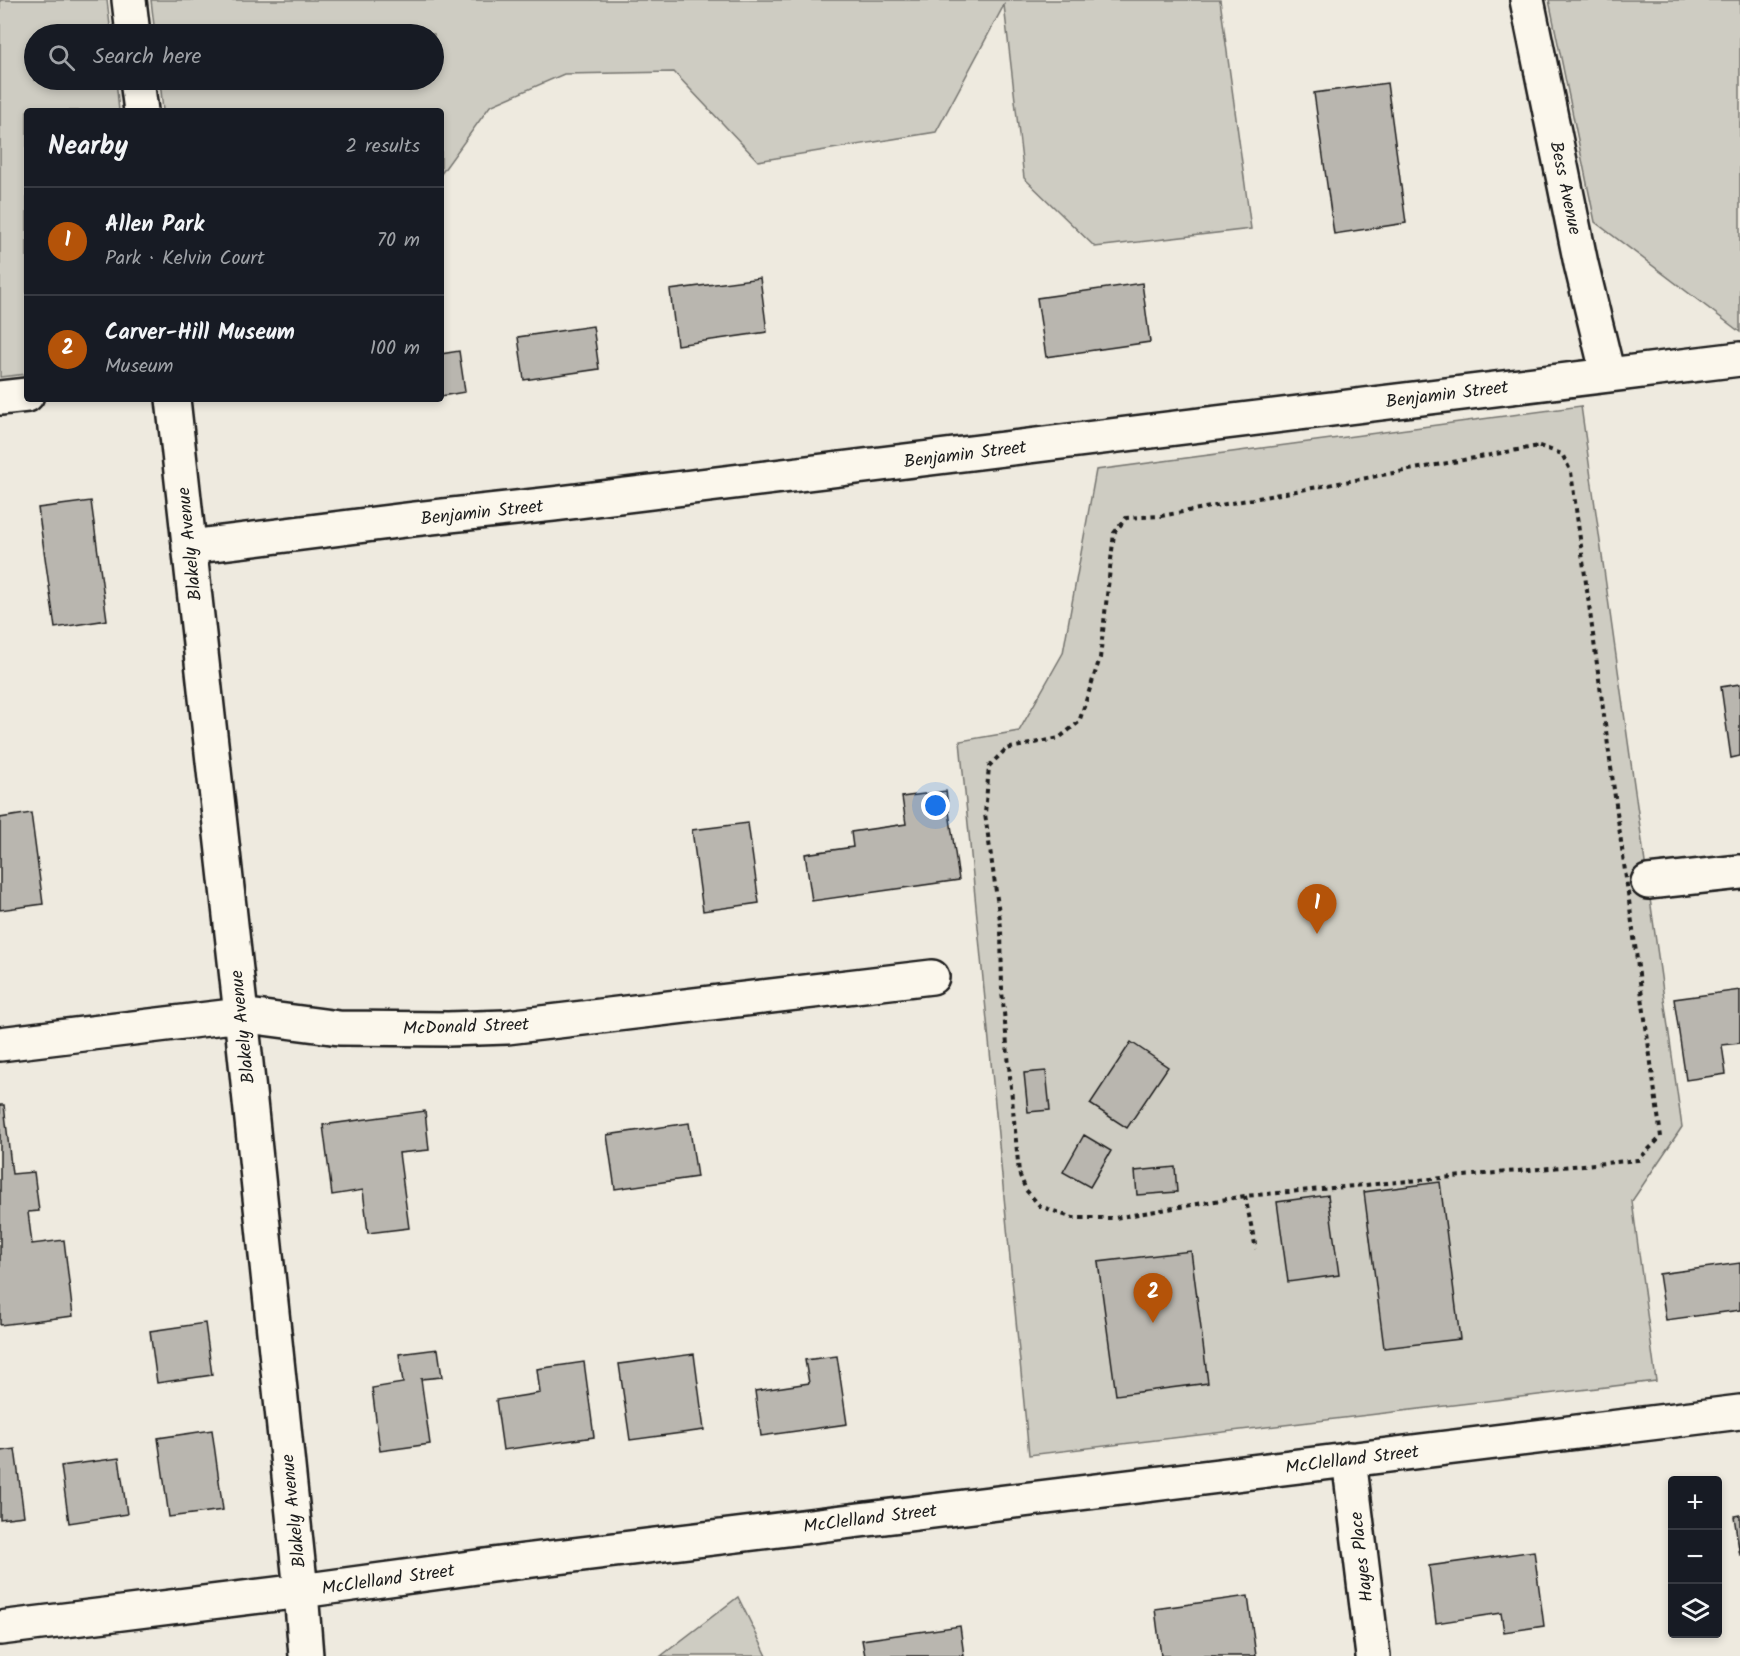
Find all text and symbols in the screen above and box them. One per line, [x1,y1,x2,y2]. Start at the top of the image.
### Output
search box [24,24,444,90]
text: Search here [93,40,201,75]
icon: search [45,41,78,74]
text: Nearby [48,126,128,168]
text: 2 results [345,131,420,163]
street label: Bess Avenue [1540,139,1589,238]
text: Allen Park [105,208,204,243]
text: 1 [64,225,71,257]
text: 70 m [377,225,420,257]
text: Park · Kelvin Court [105,243,265,275]
text: Carver-Hill Museum [105,316,295,351]
text: 2 [62,333,73,365]
text: 100 m [370,333,420,365]
text: Museum [105,351,173,383]
street label: Benjamin Street [1384,373,1511,417]
street label: Benjamin Street [902,433,1029,477]
street label: Blakely Avenue [170,486,211,602]
street label: Benjamin Street [419,493,546,534]
your location [921,791,950,820]
pin: 1 [1298,884,1336,934]
street label: Blakely Avenue [223,969,264,1085]
street label: McDonald Street [402,1011,531,1044]
pin: 2 [1134,1274,1172,1323]
street label: McClelland Street [1284,1438,1422,1483]
street label: Blakely Avenue [274,1453,315,1569]
map controls [1668,1476,1722,1638]
button: + [1668,1476,1722,1530]
street label: McClelland Street [802,1497,940,1542]
street label: Hayes Place [1343,1510,1382,1604]
button: − [1668,1530,1722,1584]
street label: McClelland Street [320,1557,458,1604]
button: layers [1668,1584,1722,1638]

